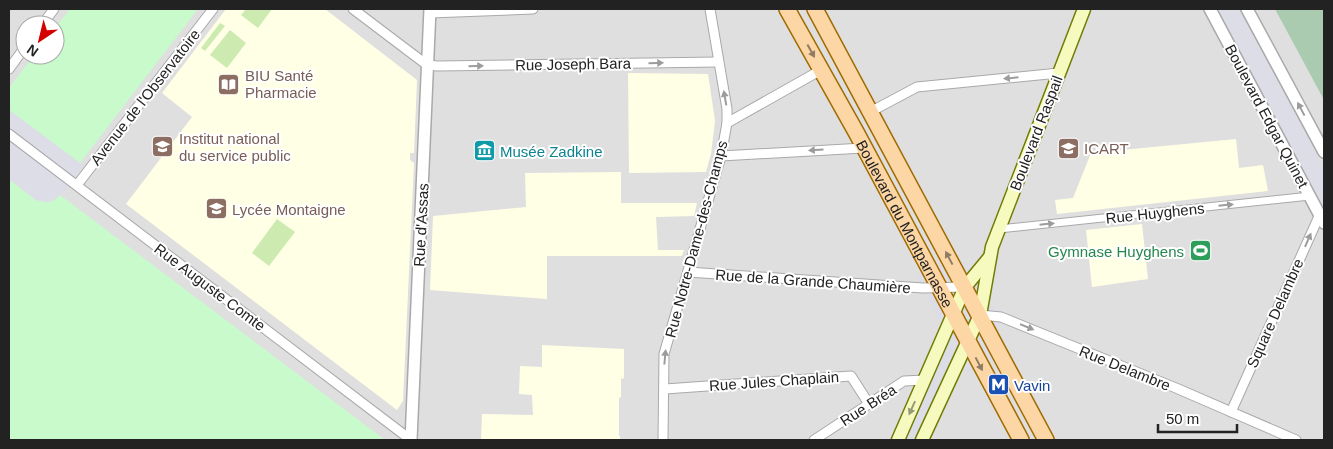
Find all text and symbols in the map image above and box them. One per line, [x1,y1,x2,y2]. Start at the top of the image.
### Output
north arrow [15,15,65,65]
street label: Avenue de l'Observatoire [87,26,203,168]
text: N [24,41,41,60]
street label: Boulevard Edgar Quinet [1222,41,1312,191]
one-way arrow [807,44,815,59]
street label: Rue Joseph Bara [515,54,632,74]
one-way arrow [648,59,664,67]
one-way arrow [468,62,484,70]
place label: BIU Santé Pharmacie [245,67,317,101]
library icon: BIU Santé Pharmacie [217,72,241,96]
street label: Boulevard Raspail [1006,73,1066,193]
one-way arrow [1002,74,1018,82]
one-way arrow [720,89,728,105]
one-way arrow [1297,102,1305,117]
place label: Institut national du service public [179,130,291,164]
school or university icon: Institut national du service public [151,135,175,159]
school or university icon: ICART [1056,136,1080,160]
street label: Boulevard du Montparnasse [853,137,957,310]
museum icon: Musée Zadkine [472,139,496,163]
street label: Rue Notre-Dame-des-Champs [661,139,731,339]
place label: ICART [1084,140,1129,157]
place label: Musée Zadkine [500,143,603,160]
one-way arrow [807,147,823,155]
street label: Rue d'Assas [410,183,432,267]
school or university icon: Lycée Montaigne [204,197,228,221]
street label: Rue Huyghens [1105,199,1205,227]
place label: Lycée Montaigne [232,201,346,218]
one-way arrow [1219,201,1235,209]
one-way arrow [1040,220,1056,228]
one-way arrow [1305,233,1313,247]
sports icon: Gymnase Huyghens [1188,239,1212,263]
street label: Rue Auguste Comte [151,240,269,334]
place label: Gymnase Huyghens [1048,243,1184,260]
one-way arrow [945,251,954,265]
street label: Square Delambre [1243,256,1307,370]
street label: Rue de la Grande Chaumière [715,266,911,296]
one-way arrow [1020,324,1034,332]
street label: Rue Delambre [1077,342,1173,394]
one-way arrow [661,348,669,364]
one-way arrow [975,357,983,371]
street label: Rue Jules Chaplain [709,368,839,394]
metro station icon: Vavin [986,373,1010,397]
place label: Vavin [1014,377,1050,394]
street label: Rue Bréa [837,380,900,429]
one-way arrow [908,401,916,415]
scale bar [1158,402,1237,434]
text: 50 m [1166,410,1199,427]

